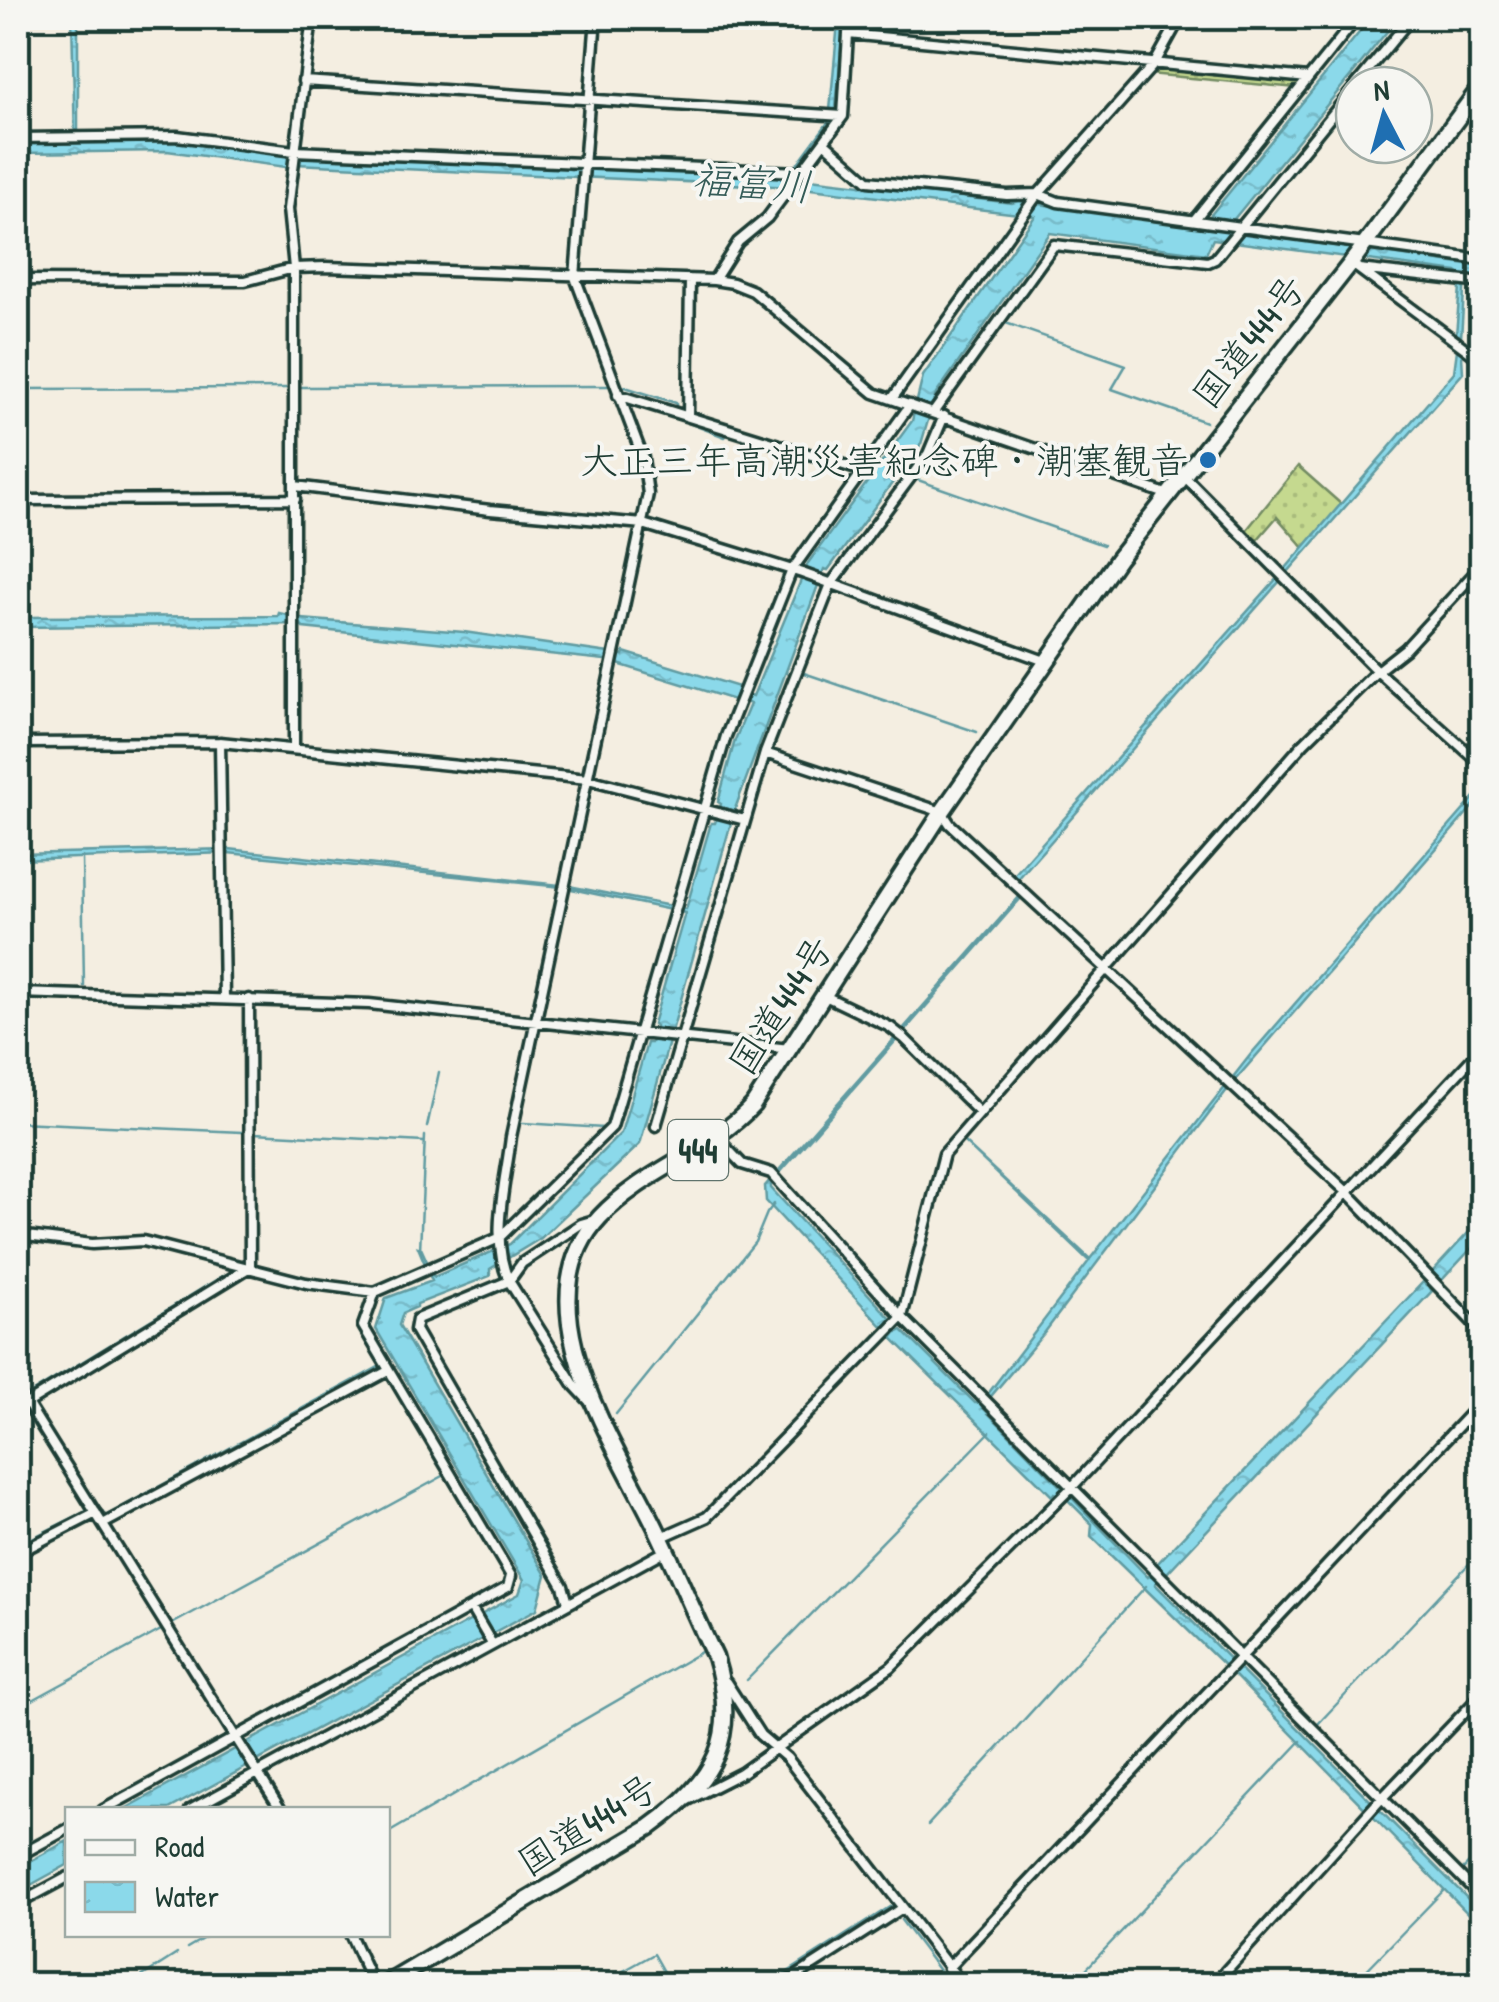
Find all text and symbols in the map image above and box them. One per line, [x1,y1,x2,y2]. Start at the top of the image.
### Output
north arrow [1334,65,1434,165]
text: N [1372,70,1391,110]
water label: 福富川 [690,151,814,213]
street label: 国道444号 [1179,263,1317,419]
place label: 大正三年高潮災害紀念碑・潮塞観音 [580,434,1188,486]
marker: 大正三年高潮災害紀念碑・潮塞観音 [1197,449,1219,471]
street label: 国道444号 [716,925,844,1085]
road number: 444 [668,1120,728,1180]
street label: 国道444号 [507,1760,667,1888]
legend [65,1807,390,1937]
text: Road [155,1826,204,1866]
text: Water [155,1876,219,1916]

